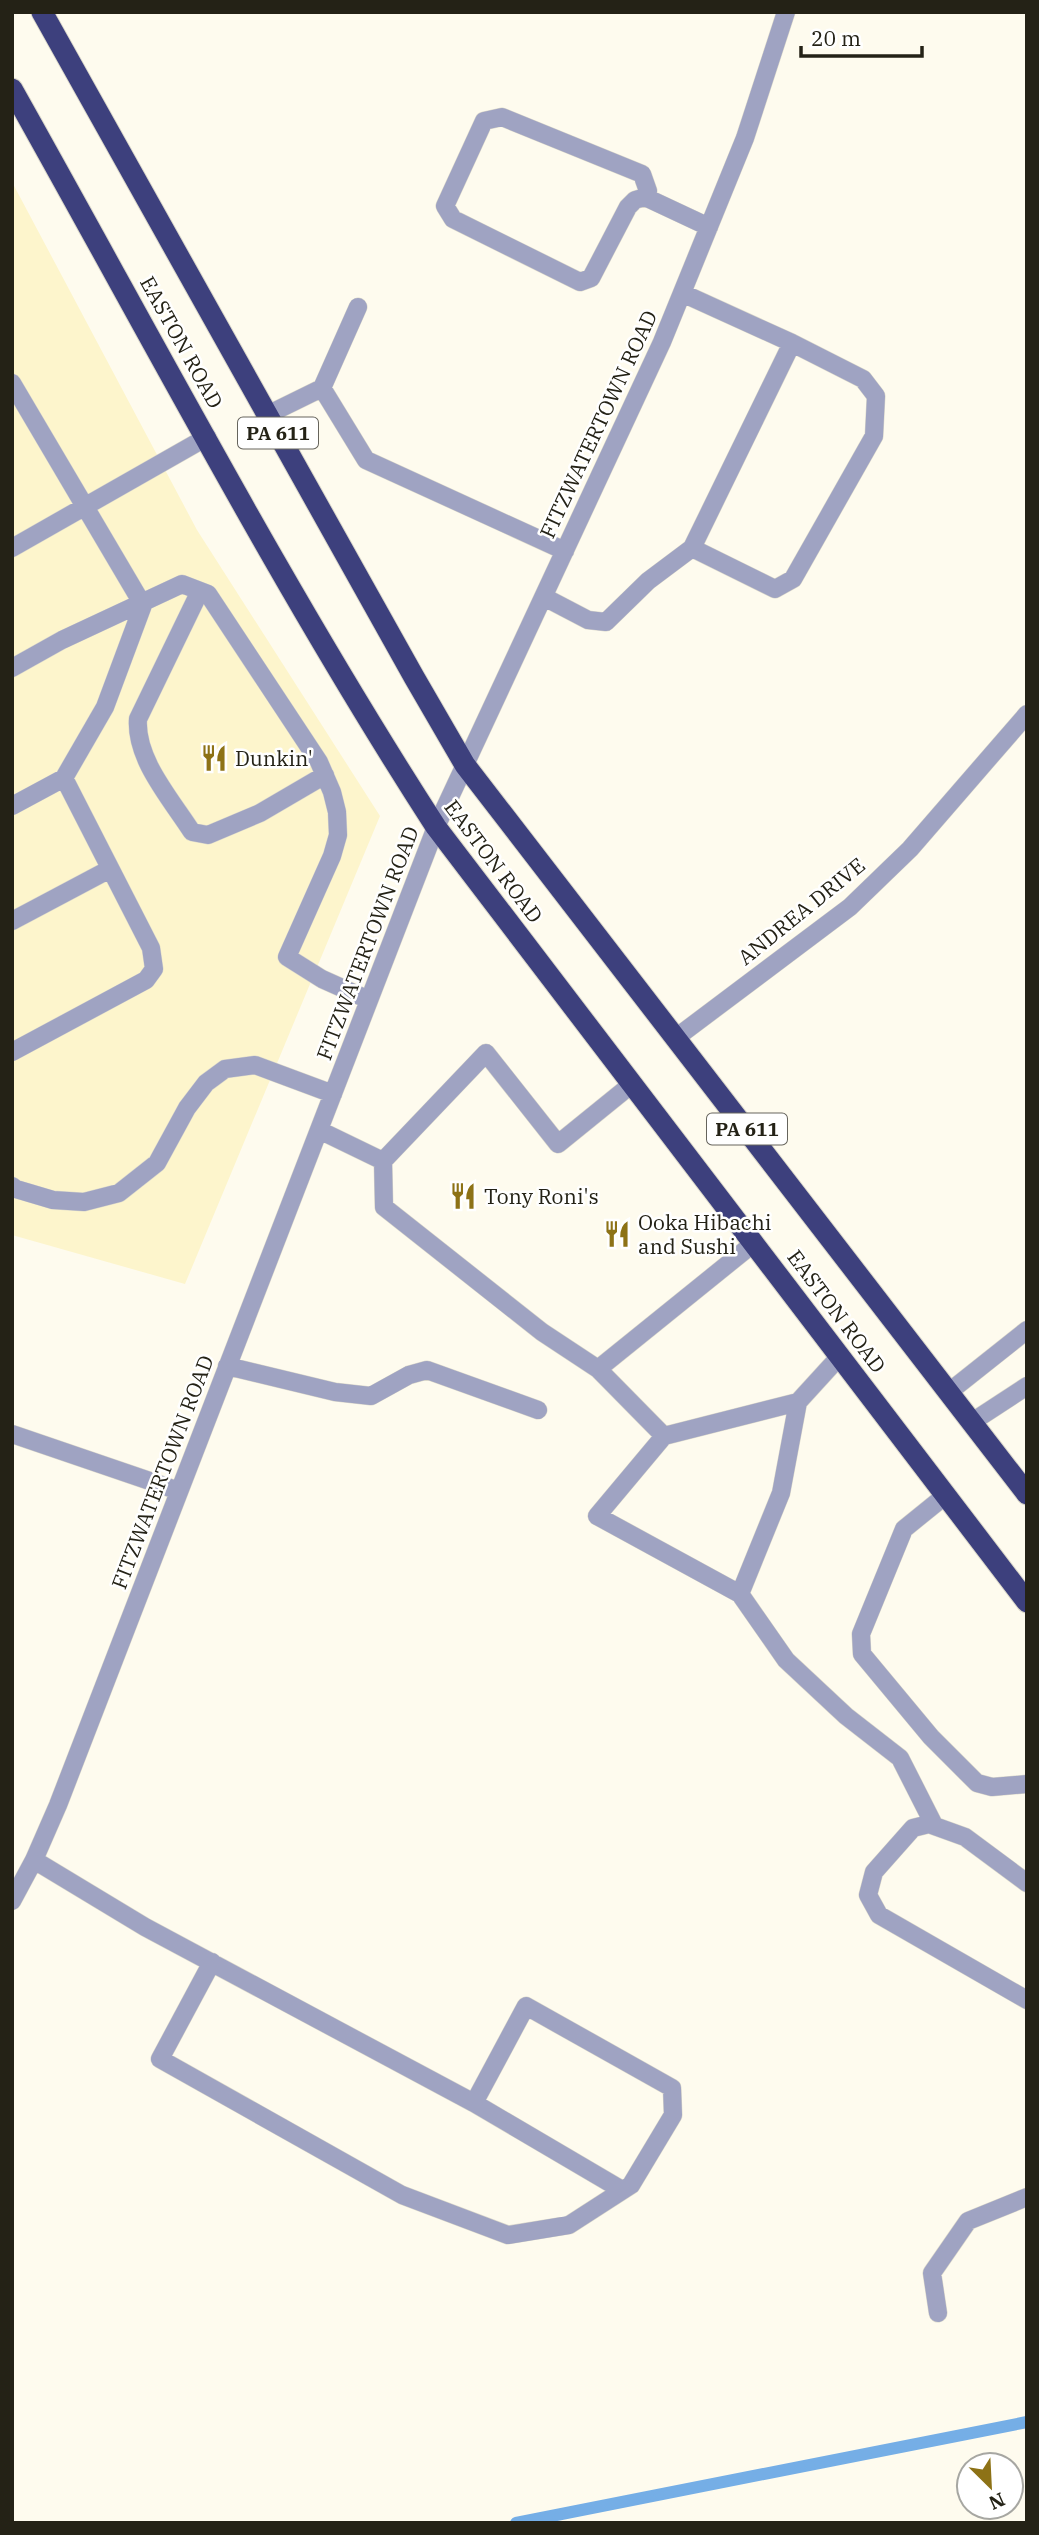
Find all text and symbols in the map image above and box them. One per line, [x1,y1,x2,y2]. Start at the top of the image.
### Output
scale bar [801,14,922,58]
text: 20 m [811,24,861,52]
street label: EASTON ROAD [134,271,230,413]
street label: FITZWATERTOWN ROAD [533,305,663,543]
road number: PA 611 [238,418,318,448]
restaurant icon: Dunkin' [199,743,229,773]
place label: Dunkin' [235,744,313,772]
street label: EASTON ROAD [438,794,550,928]
street label: FITZWATERTOWN ROAD [309,822,425,1064]
street label: ANDREA DRIVE [732,851,870,971]
road number: PA 611 [707,1114,787,1144]
restaurant icon: Tony Roni's [448,1181,478,1211]
place label: Tony Roni's [484,1182,599,1210]
place label: Ooka Hibachi and Sushi [638,1208,771,1260]
restaurant icon: Ooka Hibachi and Sushi [602,1219,632,1249]
street label: EASTON ROAD [781,1244,893,1378]
street label: FITZWATERTOWN ROAD [104,1351,220,1593]
north arrow [955,2451,1025,2521]
text: N [985,2488,1009,2516]

